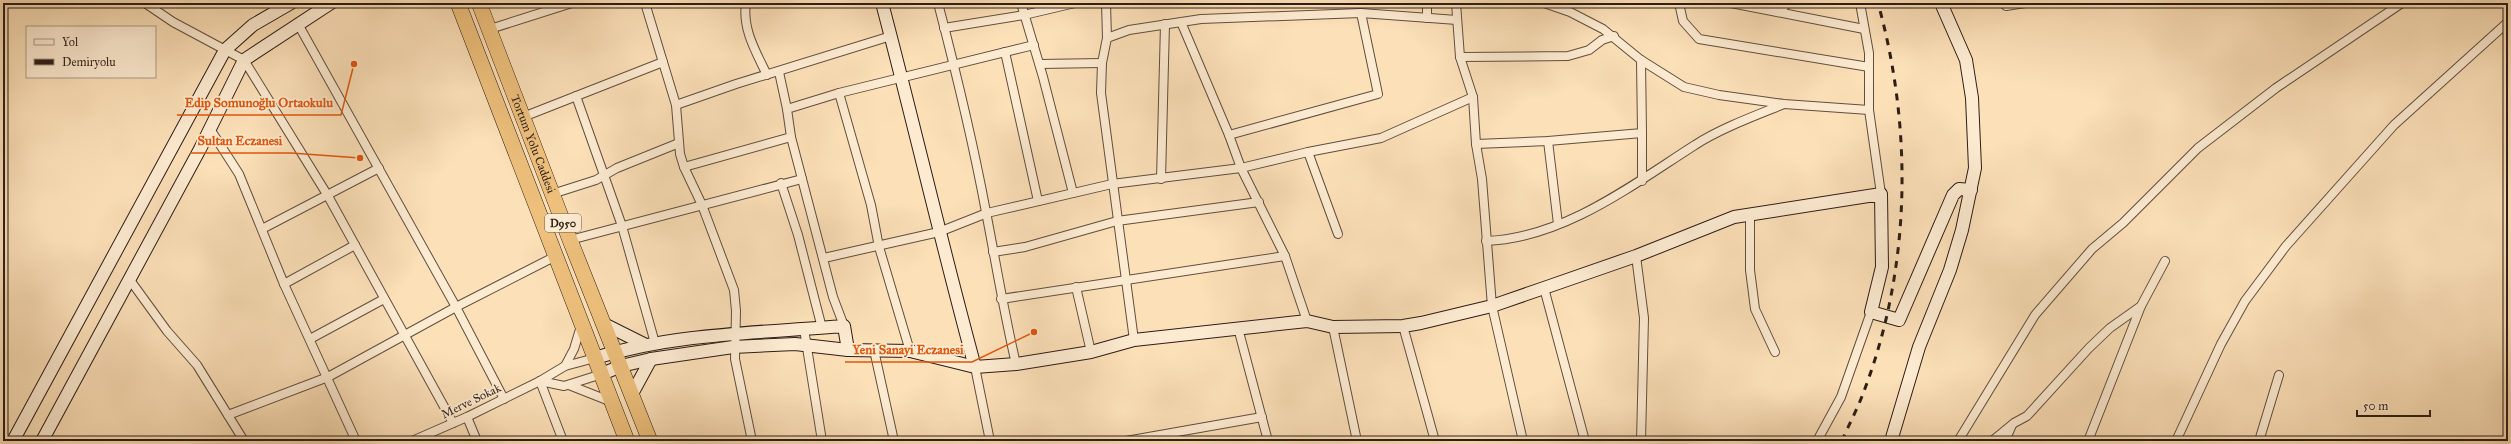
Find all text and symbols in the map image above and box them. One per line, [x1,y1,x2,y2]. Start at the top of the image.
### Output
legend [26,26,156,78]
text: Yol [62,35,79,49]
text: Demiryolu [62,55,116,69]
callout: Edip Somunoğlu Ortaokulu [177,90,341,115]
street label: Tortum Yolu Caddesi [508,93,559,196]
text: Edip Somunoğlu Ortaokulu [185,95,333,111]
callout: Sultan Eczanesi [190,128,291,153]
text: Sultan Eczanesi [198,133,283,149]
road number: D950 [545,214,581,232]
callout: Yeni Sanayi Eczanesi [845,337,972,362]
text: Yeni Sanayi Eczanesi [851,342,964,358]
street label: Merve Sokak [439,380,503,421]
scale bar [2357,392,2430,418]
text: 50 m [2363,399,2388,413]

